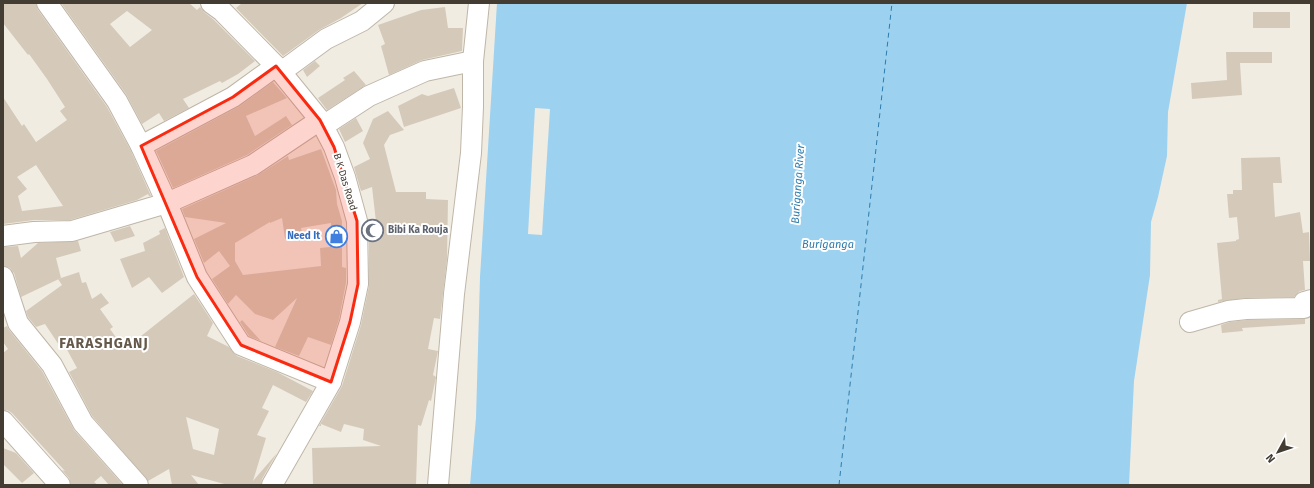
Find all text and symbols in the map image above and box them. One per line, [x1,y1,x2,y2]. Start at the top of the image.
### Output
water label: Buriganga River [789,143,807,224]
street label: B K Das Road [331,152,359,212]
mosque icon: Bibi Ka Rouja [360,217,386,243]
shop icon: Need It [323,223,349,249]
place label: Bibi Ka Rouja [388,224,449,236]
place label: Need It [287,230,320,242]
water label: Buriganga [802,238,854,251]
district label: FARASHGANJ [59,335,149,352]
north arrow [1258,432,1298,472]
text: N [1263,451,1278,465]

